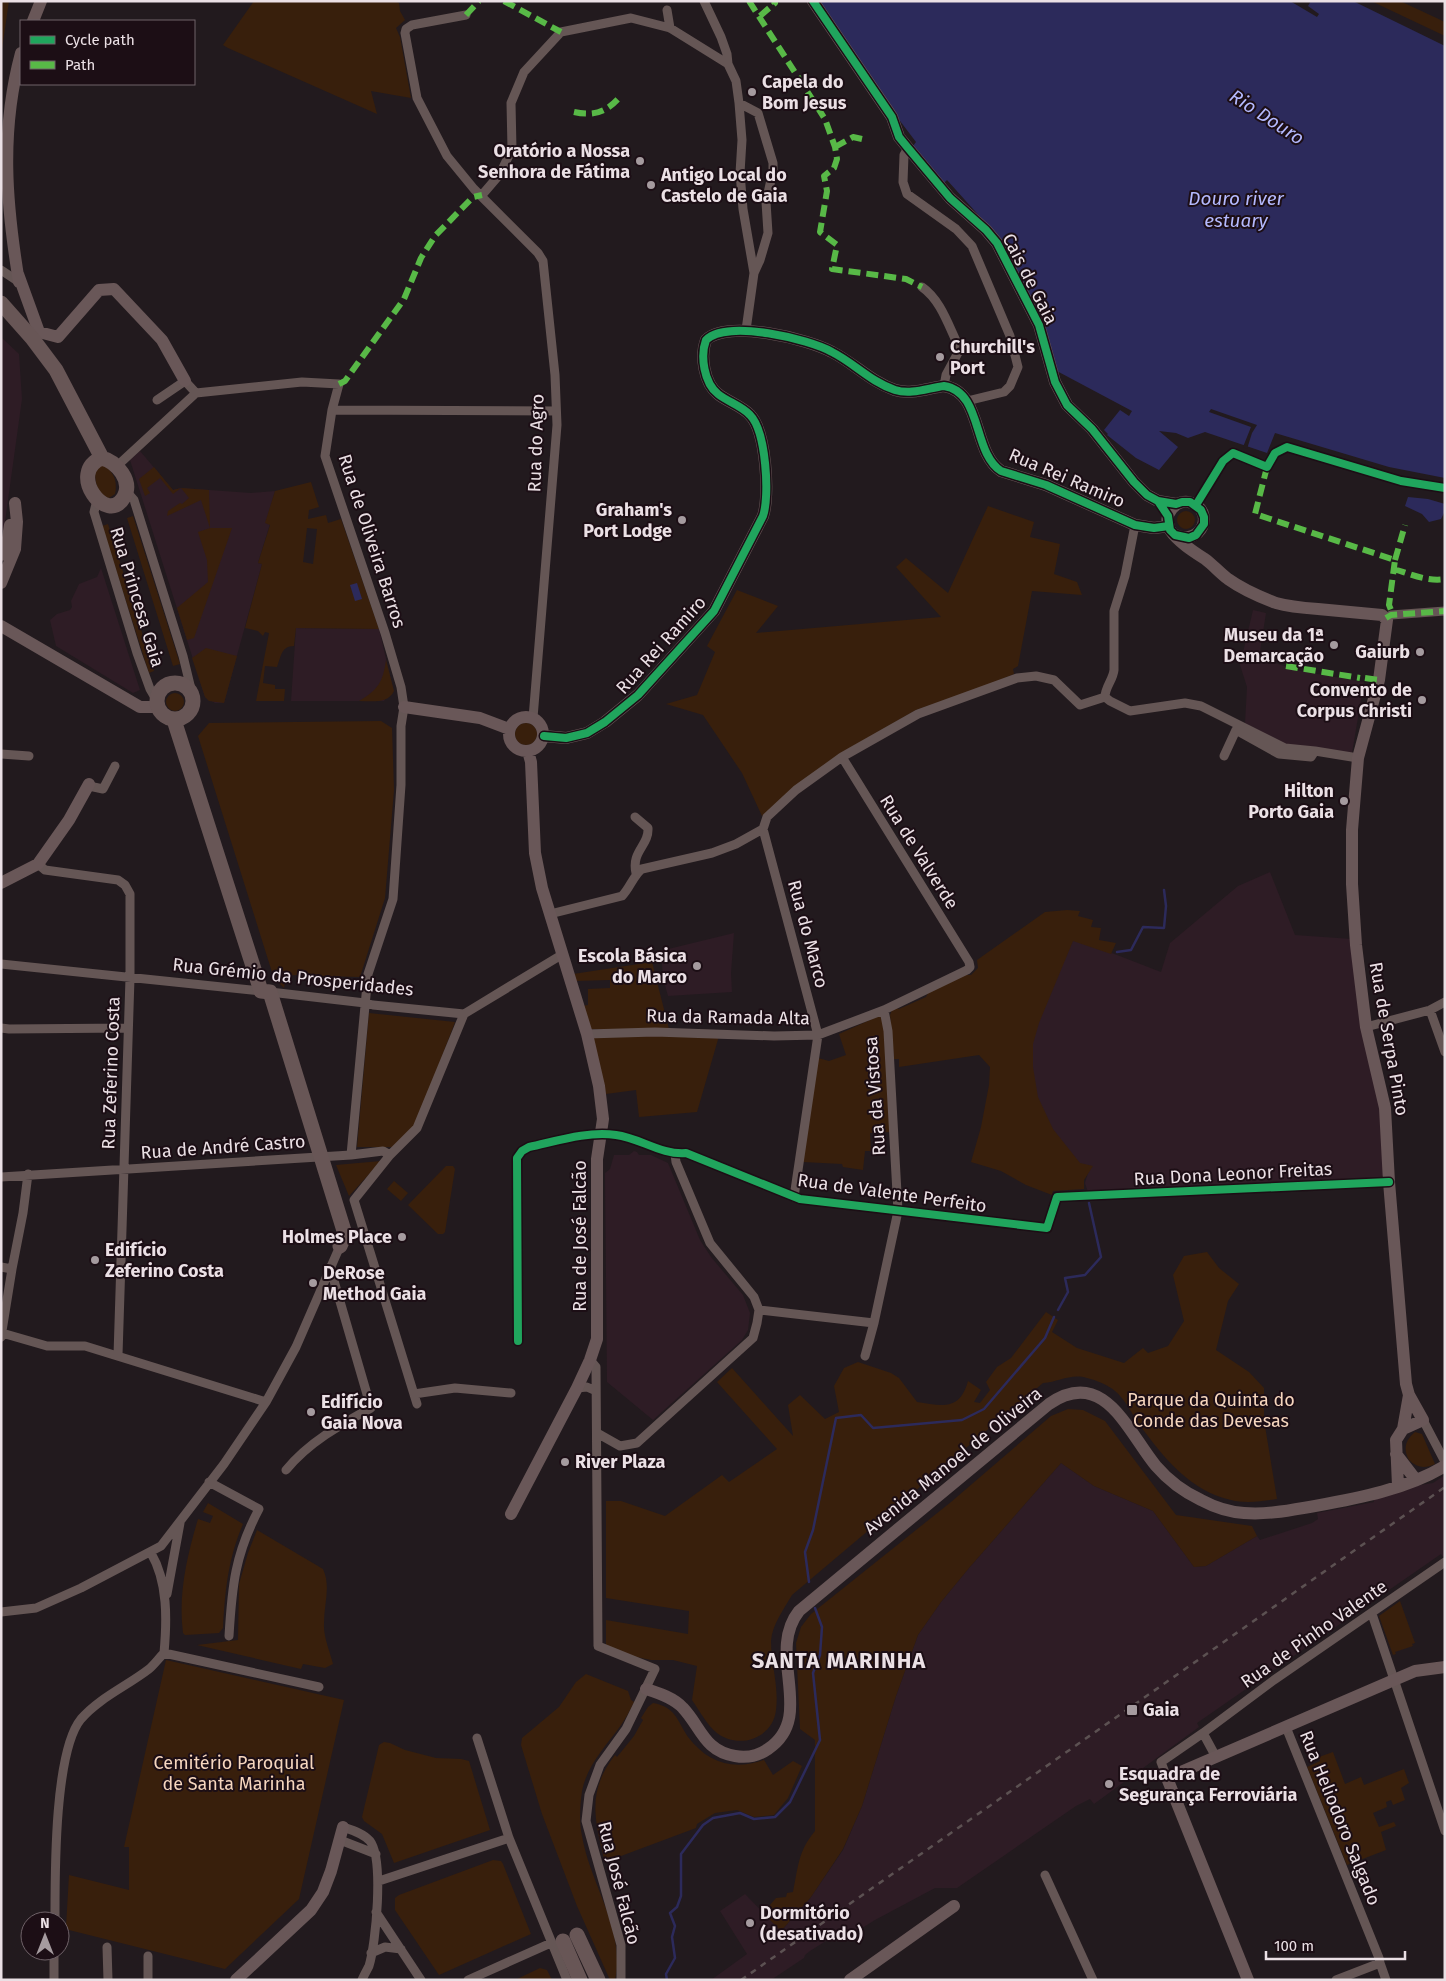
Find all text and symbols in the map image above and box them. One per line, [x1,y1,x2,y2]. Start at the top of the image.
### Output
legend [20,20,195,85]
text: Cycle path [65,31,135,49]
text: Path [65,56,95,74]
place label: Capela do Bom Jesus [762,71,847,114]
water label: Rio Douro [1225,84,1309,150]
marker: Capela do Bom Jesus [746,86,758,98]
place label: Oratório a Nossa Senhora de Fátima [478,140,630,183]
marker: Oratório a Nossa Senhora de Fátima [634,155,646,167]
place label: Antigo Local do Castelo de Gaia [660,164,788,207]
marker: Antigo Local do Castelo de Gaia [645,179,657,191]
water label: Douro river estuary [1188,187,1284,232]
street label: Cais de Gaia [998,230,1062,328]
place label: Churchill's Port [950,336,1035,379]
marker: Churchill's Port [934,351,946,363]
street label: Rua do Agro [523,393,549,493]
street label: Rua Rei Ramiro [1006,444,1128,512]
street label: Rua de Oliveira Barros [333,451,411,631]
place label: Graham's Port Lodge [583,499,672,542]
marker: Graham's Port Lodge [676,514,688,526]
street label: Rua Princesa Gaia [105,524,169,670]
street label: Rua Rei Ramiro [611,592,711,698]
place label: Museu da 1ª Demarcação [1223,624,1324,667]
marker: Museu da 1ª Demarcação [1328,639,1340,651]
place label: Gaiurb [1355,641,1410,663]
marker: Gaiurb [1414,646,1426,658]
place label: Convento de Corpus Christi [1297,679,1412,722]
marker: Convento de Corpus Christi [1416,694,1428,706]
place label: Hilton Porto Gaia [1248,780,1334,823]
street label: Rua de Valverde [875,791,963,913]
marker: Hilton Porto Gaia [1338,795,1350,807]
street label: Rua do Marco [783,878,833,990]
place label: Escola Básica do Marco [578,945,687,988]
street label: Rua Grémio da Prosperidades [171,953,415,1001]
marker: Escola Básica do Marco [691,960,703,972]
street label: Rua de Serpa Pinto [1365,960,1413,1118]
street label: Rua Zeferino Costa [97,996,125,1150]
street label: Rua da Ramada Alta [646,1005,810,1029]
street label: Rua da Vistosa [860,1036,890,1156]
street label: Rua de André Castro [140,1130,306,1164]
street label: Rua Dona Leonor Freitas [1133,1158,1333,1190]
street label: Rua de José Falcão [569,1160,591,1312]
street label: Rua de Valente Perfeito [796,1169,988,1217]
place label: Holmes Place [282,1226,392,1248]
marker: Holmes Place [396,1231,408,1243]
place label: Edifício Zeferino Costa [105,1239,224,1282]
marker: Edifício Zeferino Costa [89,1254,101,1266]
place label: DeRose Method Gaia [323,1262,427,1305]
marker: DeRose Method Gaia [307,1277,319,1289]
street label: Avenida Manoel de Oliveira [860,1382,1046,1540]
park label: Parque da Quinta do Conde das Devesas [1127,1389,1295,1432]
place label: Edifício Gaia Nova [321,1391,403,1434]
marker: Edifício Gaia Nova [305,1406,317,1418]
place label: River Plaza [575,1451,665,1473]
marker: River Plaza [559,1456,571,1468]
street label: Rua de Pinho Valente [1237,1575,1391,1693]
district label: SANTA MARINHA [752,1647,926,1674]
place label: Gaia [1143,1699,1180,1721]
marker: Gaia [1125,1703,1139,1717]
street label: Rua Heliodoro Salgado [1295,1727,1385,1909]
park label: Cemitério Paroquial de Santa Marinha [154,1752,314,1795]
place label: Esquadra de Segurança Ferroviária [1119,1763,1297,1806]
marker: Esquadra de Segurança Ferroviária [1103,1778,1115,1790]
street label: Rua José Falcão [593,1819,645,1947]
place label: Dormitório (desativado) [760,1902,863,1945]
north arrow [20,1911,70,1961]
text: N [40,1915,50,1932]
marker: Dormitório (desativado) [744,1917,756,1929]
scale bar [1266,1928,1405,1960]
text: 100 m [1274,1937,1314,1955]

